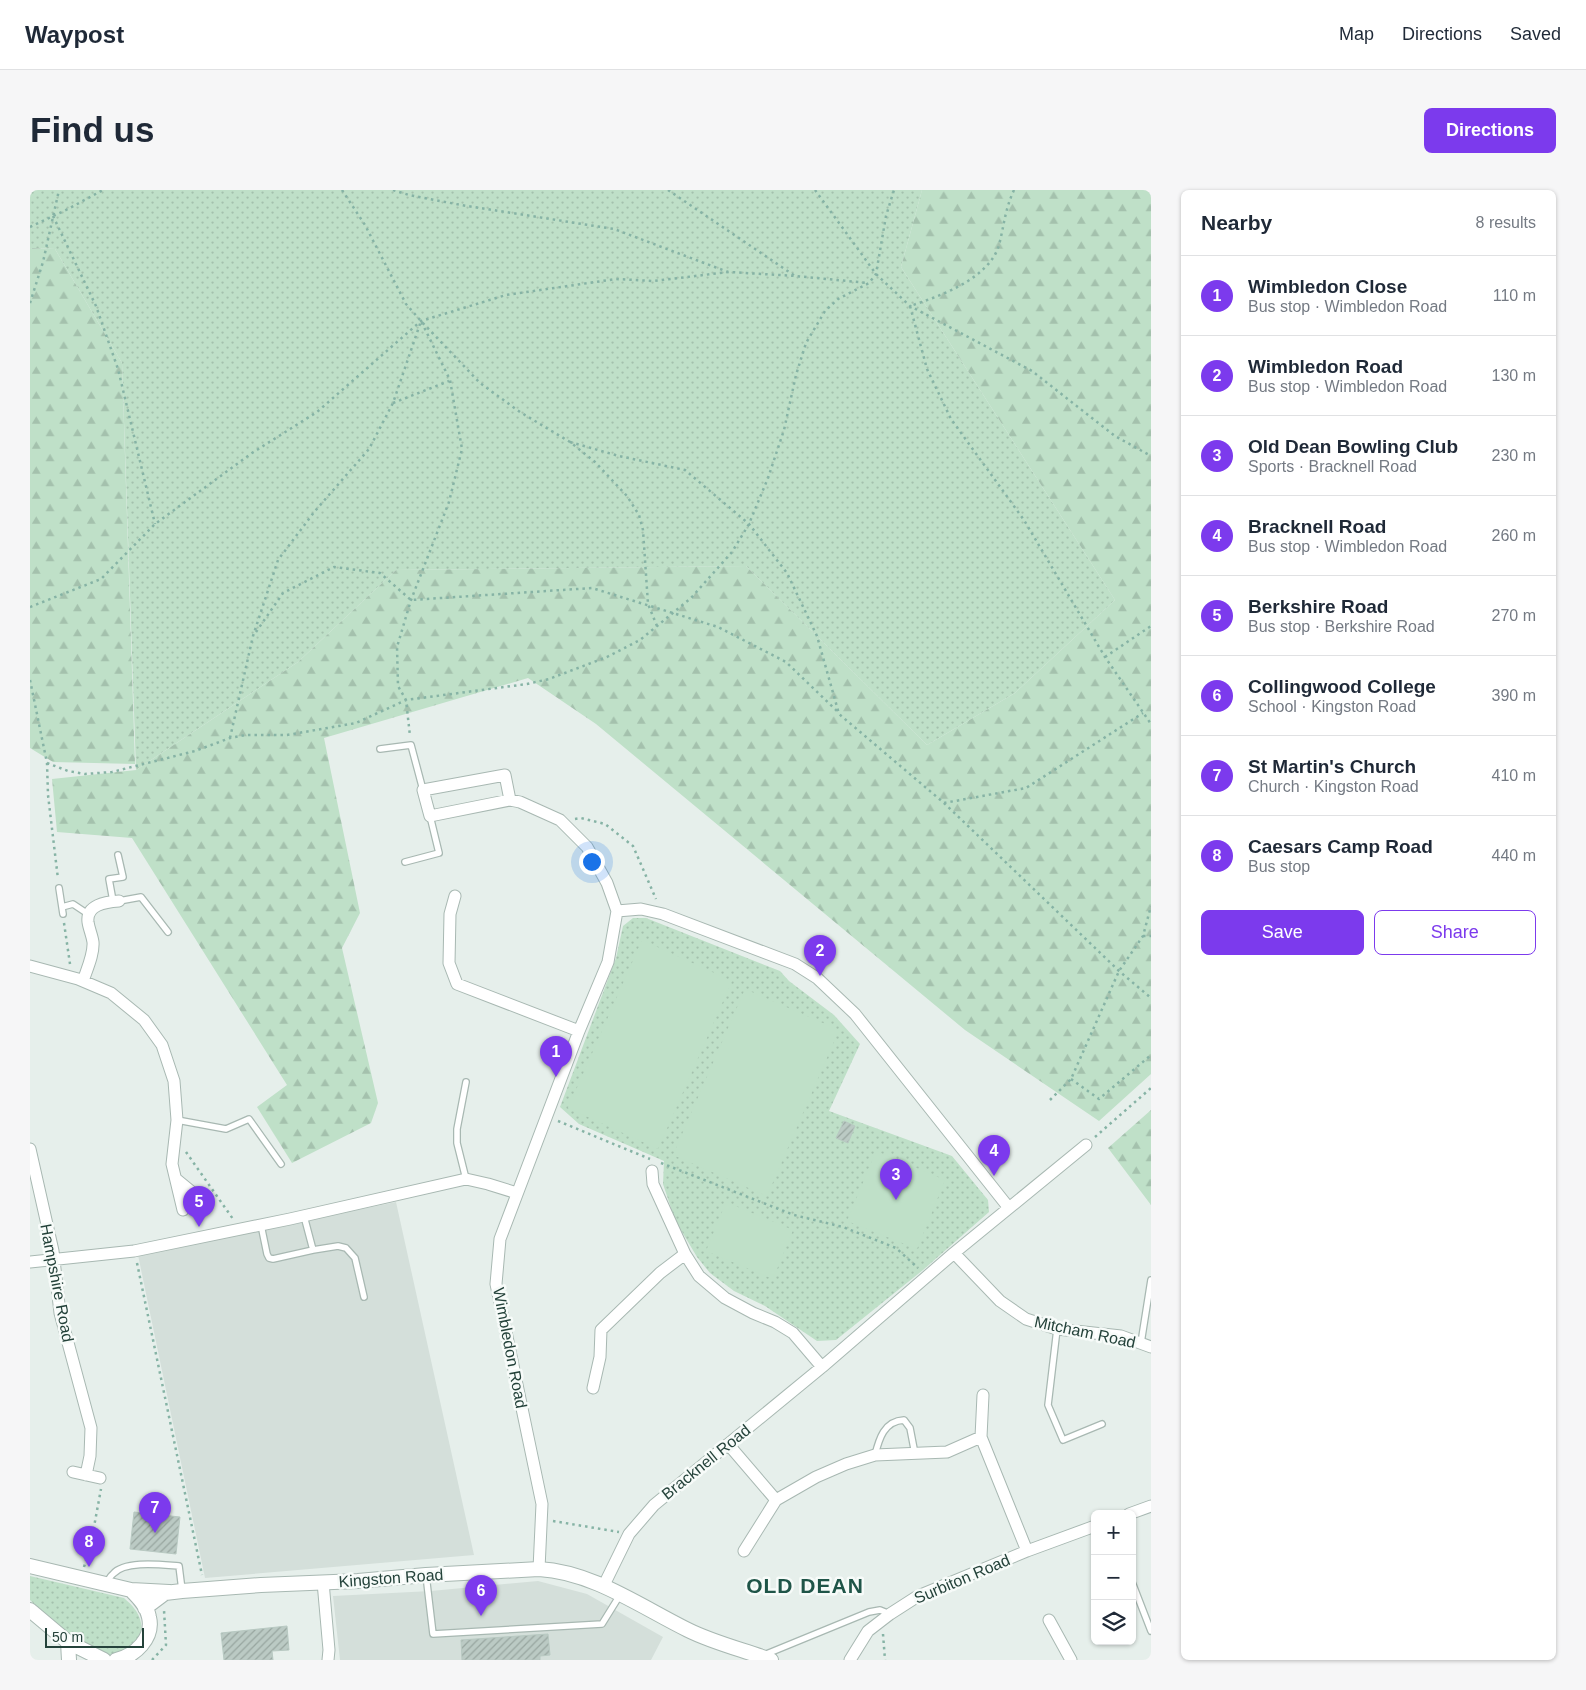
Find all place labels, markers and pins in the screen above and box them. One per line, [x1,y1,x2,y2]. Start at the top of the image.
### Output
pin: 2 [804,935,836,976]
pin: 1 [540,1036,572,1077]
pin: 4 [978,1135,1010,1176]
pin: 3 [880,1159,912,1200]
pin: 5 [183,1186,215,1227]
pin: 7 [139,1492,171,1533]
pin: 8 [73,1526,105,1567]
pin: 6 [465,1575,497,1616]

